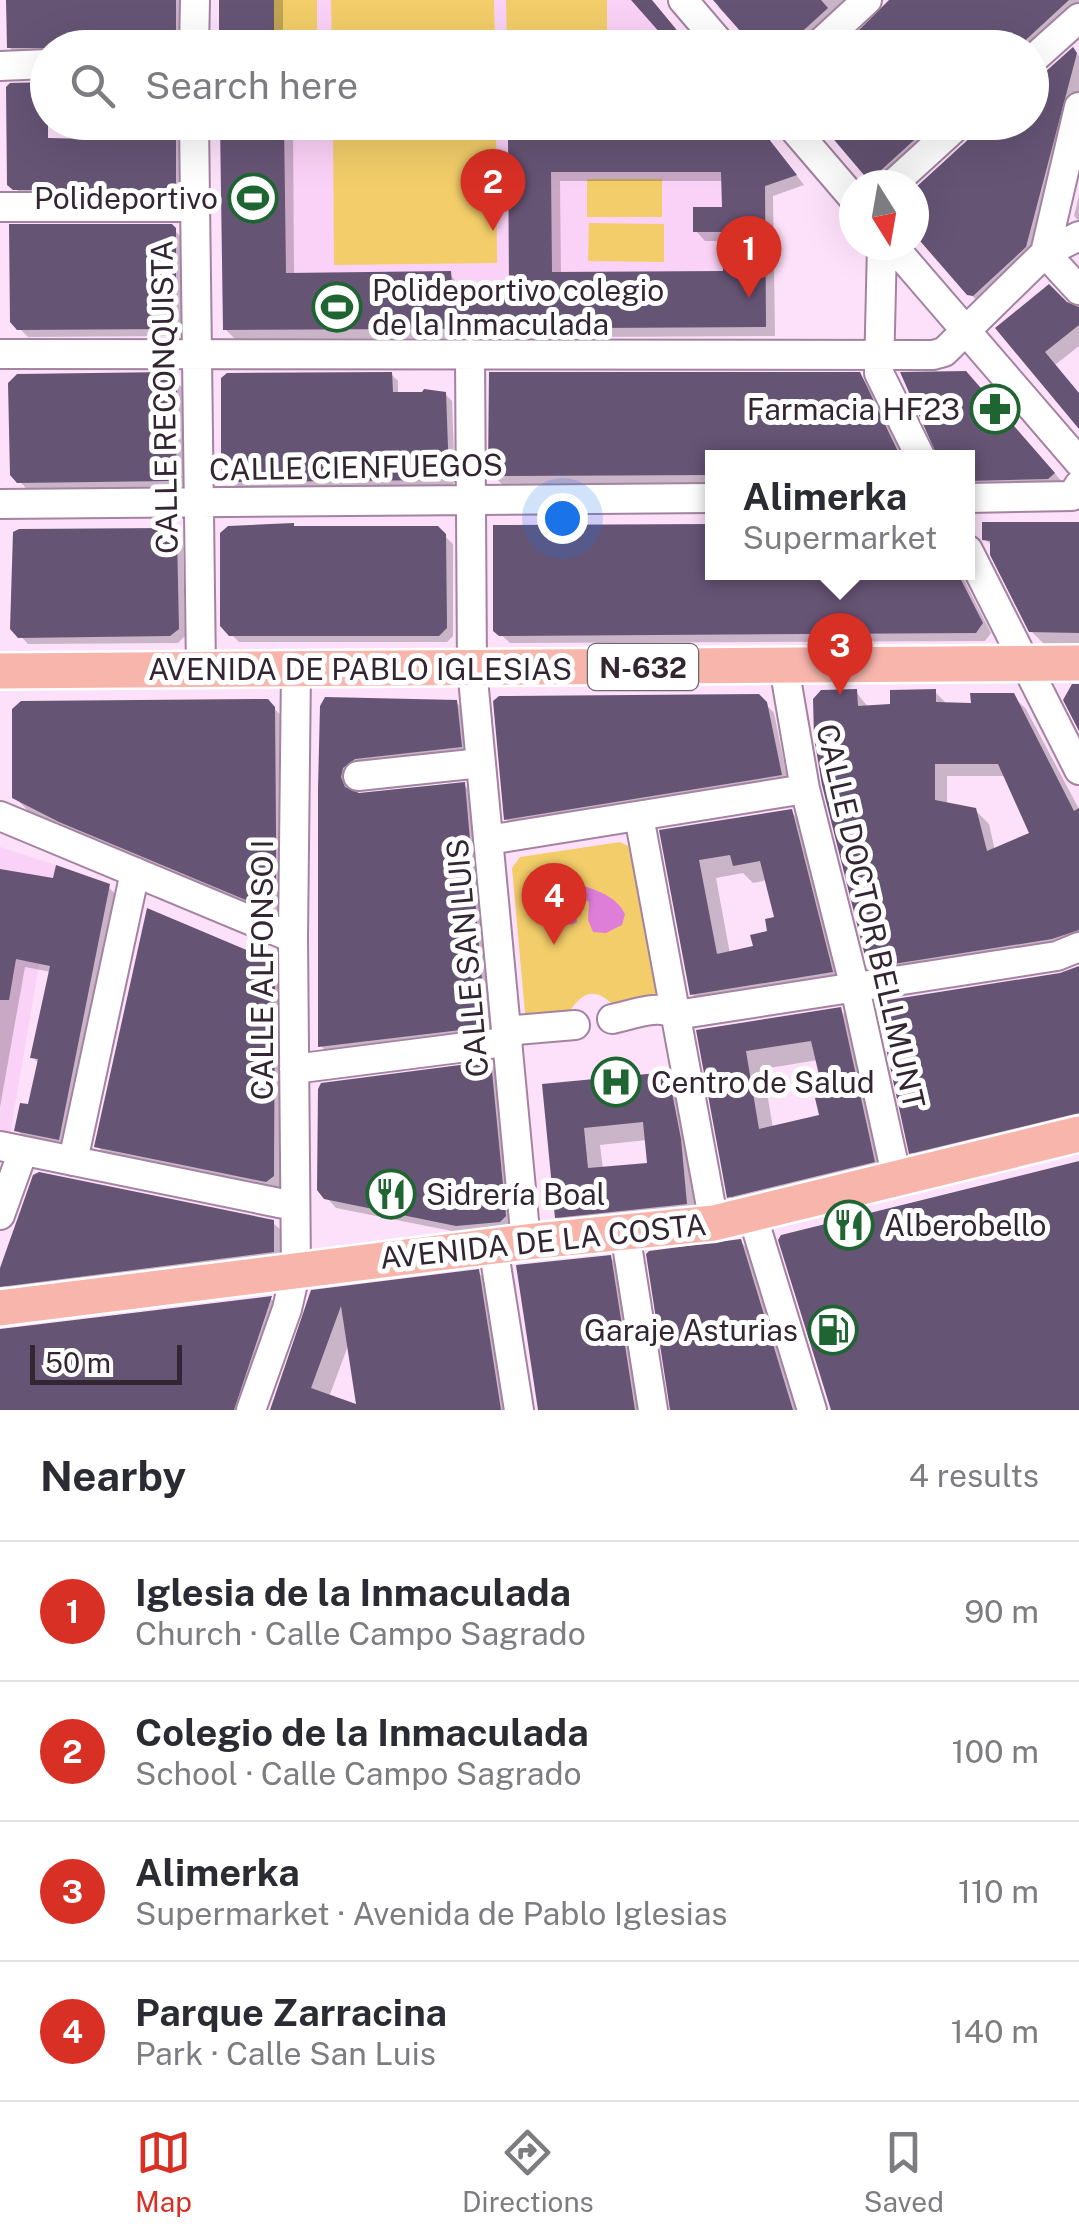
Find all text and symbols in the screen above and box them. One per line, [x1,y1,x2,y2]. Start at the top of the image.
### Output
search box [30,30,1049,140]
icon: search [65,58,120,113]
text: Search here [145,63,358,108]
pin: 2 [460,148,526,231]
north arrow [839,170,929,260]
sports icon: Polideportivo [227,172,279,224]
place label: Polideportivo [34,180,218,216]
pin: 1 [716,216,782,298]
street label: CALLE RECONQUISTA [143,240,185,554]
place label: Polideportivo colegio de la Inmaculada [372,272,664,342]
sports icon: Polideportivo colegio de la Inmaculada [311,281,363,333]
pharmacy icon: Farmacia HF23 [969,383,1021,435]
place label: Farmacia HF23 [747,391,960,427]
street label: CALLE CIENFUEGOS [209,446,503,488]
popup [705,450,975,580]
text: Alimerka [743,474,907,519]
your location [537,493,588,544]
text: Supermarket [743,519,937,556]
pin: 3 [808,612,872,695]
road number: N-632 [588,644,698,690]
street label: AVENIDA DE PABLO IGLESIAS [148,651,572,687]
street label: CALLE DOCTOR BELLMUNT [809,720,933,1112]
street label: CALLE SAN LUIS [439,837,495,1079]
street label: CALLE ALFONSO I [244,840,280,1100]
pin: 4 [522,862,586,945]
hospital icon: Centro de Salud [590,1056,642,1108]
place label: Centro de Salud [651,1064,875,1100]
restaurant icon: Sidrería Boal [365,1168,417,1220]
place label: Sidrería Boal [426,1176,606,1212]
restaurant icon: Alberobello [823,1199,875,1251]
street label: AVENIDA DE LA COSTA [378,1206,708,1276]
place label: Alberobello [884,1207,1046,1243]
fuel station icon: Garaje Asturias [807,1304,859,1356]
place label: Garaje Asturias [584,1312,798,1348]
scale bar [30,1340,182,1384]
text: 50 m [45,1346,111,1379]
text: Nearby [40,1451,186,1500]
text: 4 results [909,1457,1039,1494]
text: Iglesia de la Inmaculada [135,1570,571,1615]
text: 1 [66,1593,79,1630]
text: 90 m [964,1593,1039,1630]
text: Church · Calle Campo Sagrado [135,1615,586,1652]
text: Colegio de la Inmaculada [135,1710,589,1755]
text: 2 [62,1733,83,1770]
text: 100 m [952,1733,1039,1770]
text: School · Calle Campo Sagrado [135,1755,582,1792]
text: Alimerka [135,1850,300,1895]
text: 3 [62,1873,83,1910]
text: 110 m [958,1873,1039,1910]
text: Supermarket · Avenida de Pablo Iglesias [135,1895,727,1932]
text: Parque Zarracina [135,1990,447,2035]
text: 4 [62,2013,83,2050]
text: 140 m [951,2013,1039,2050]
text: Park · Calle San Luis [135,2035,436,2072]
tab: Map [135,2125,192,2218]
tab: Directions [462,2125,594,2218]
tab: Saved [864,2125,944,2218]

